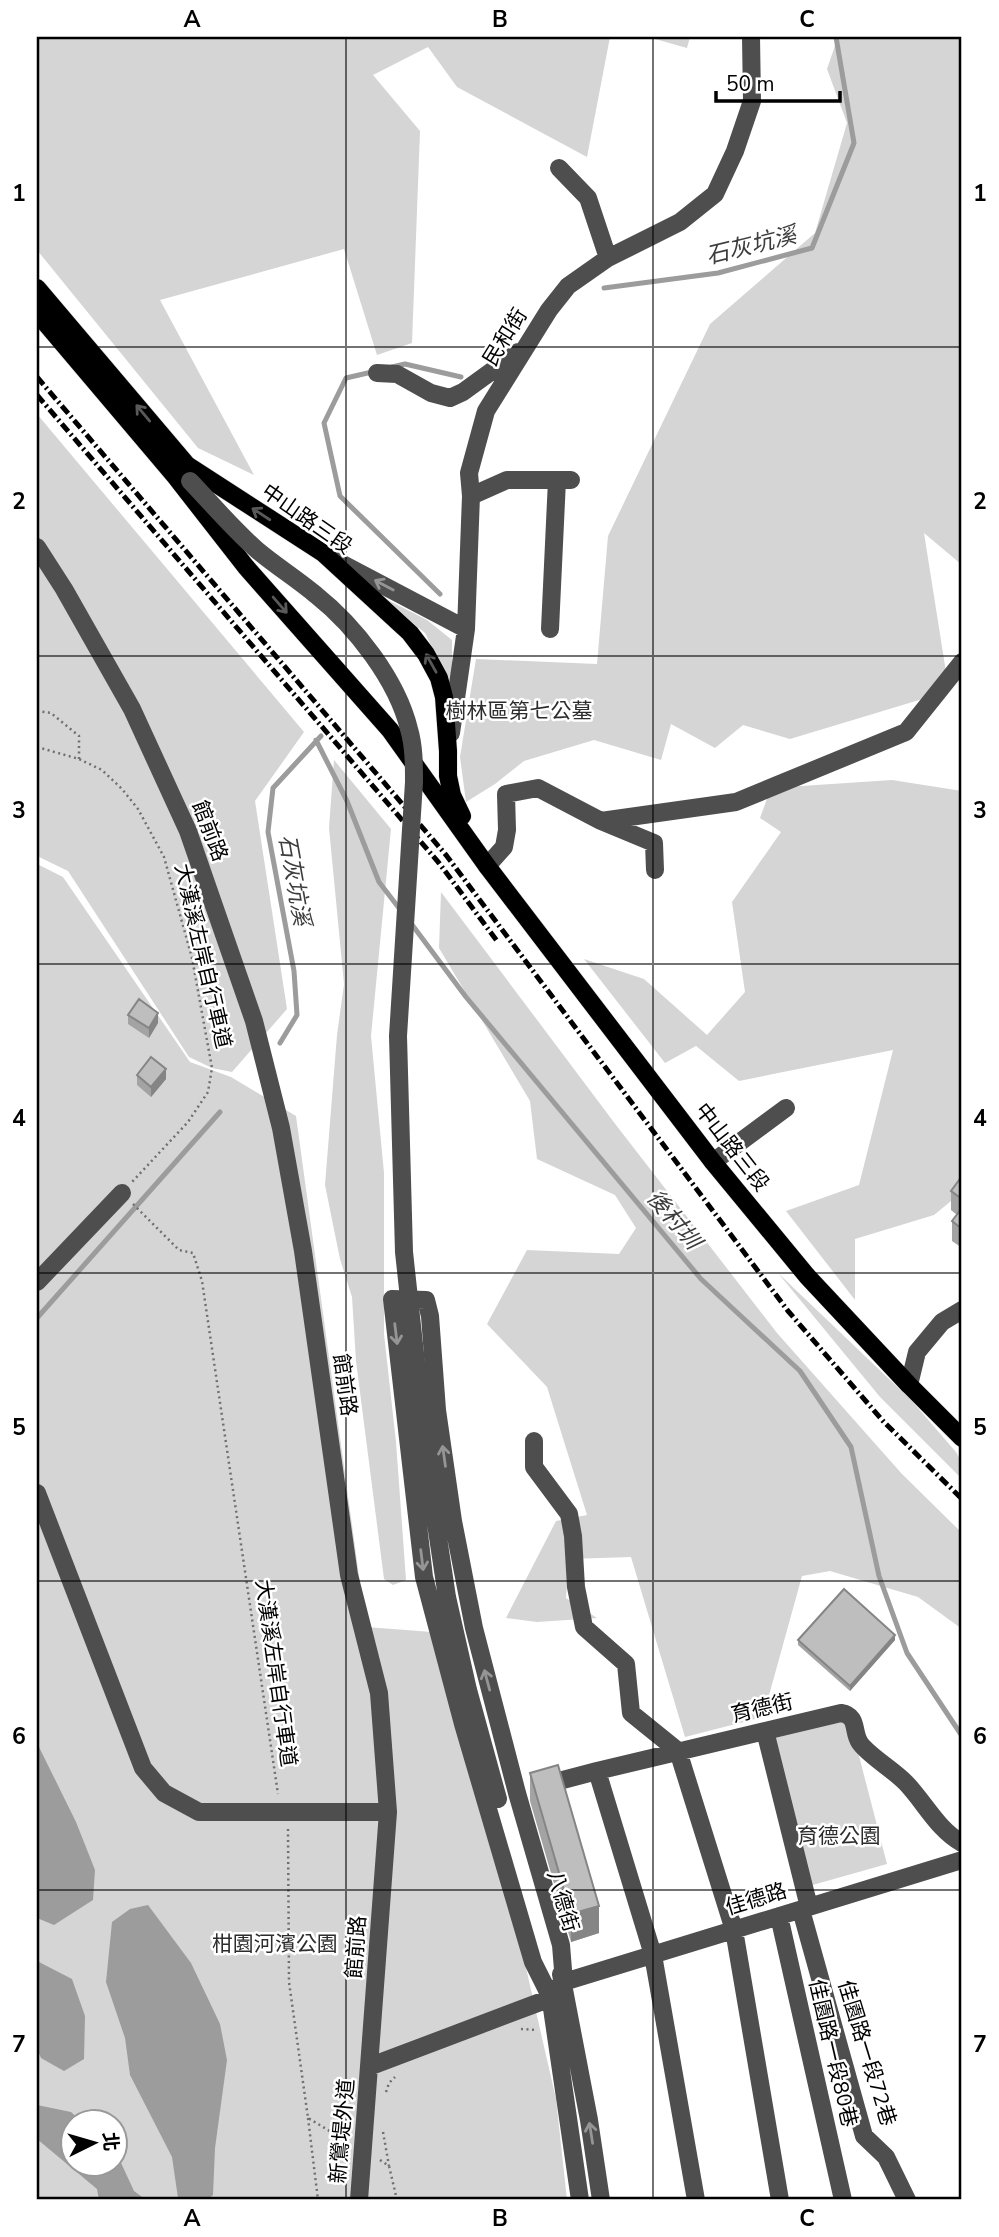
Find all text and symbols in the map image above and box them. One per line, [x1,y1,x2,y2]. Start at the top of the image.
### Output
text: A [183,4,201,35]
text: B [492,4,508,35]
text: C [799,4,815,35]
scale bar [716,60,840,104]
text: 50 m [726,70,775,98]
text: 1 [12,178,26,209]
text: 1 [973,178,987,209]
water label: 石灰坑溪 [703,219,802,272]
street label: 民和街 [476,303,534,371]
one-way arrow [135,405,150,423]
street label: 中山路三段 [256,477,358,561]
text: 2 [12,486,26,517]
text: 2 [973,486,987,517]
one-way arrow [252,506,272,520]
one-way arrow [374,578,395,592]
one-way arrow [272,596,288,614]
one-way arrow [424,653,437,674]
park label: 樹林區第七公墓 [446,697,593,725]
text: 3 [12,795,26,826]
text: 3 [973,795,987,826]
street label: 館前路 [186,797,234,865]
water label: 石灰坑溪 [271,832,318,931]
street label: 大漢溪左岸自行車道 [168,861,238,1051]
street label: 中山路三段 [689,1097,775,1197]
text: 4 [12,1103,26,1134]
text: 4 [973,1103,987,1134]
water label: 後村圳 [640,1183,710,1258]
one-way arrow [389,1322,402,1345]
street label: 館前路 [327,1352,363,1418]
text: 5 [12,1412,26,1443]
text: 5 [973,1412,987,1443]
one-way arrow [437,1445,450,1468]
one-way arrow [416,1548,429,1571]
street label: 大漢溪左岸自行車道 [249,1577,303,1769]
one-way arrow [480,1669,493,1691]
street label: 育德街 [728,1687,796,1729]
text: 6 [12,1721,26,1752]
text: 6 [973,1721,987,1752]
park label: 育德公園 [797,1822,881,1850]
street label: 八德街 [541,1867,585,1935]
street label: 佳德路 [722,1876,790,1922]
street label: 館前路 [340,1915,372,1979]
park label: 柑園河濱公園 [212,1930,338,1958]
street label: 佳園路一段80巷 [802,1976,864,2130]
street label: 佳園路一段72巷 [832,1977,902,2129]
text: 7 [12,2029,26,2060]
text: 7 [973,2029,987,2060]
street label: 新鶯堤外道 [323,2077,361,2185]
north arrow [60,2108,130,2178]
one-way arrow [584,2122,597,2145]
text: 北 [96,2131,124,2152]
text: A [183,2203,201,2234]
text: B [492,2203,508,2234]
text: C [799,2203,815,2234]

